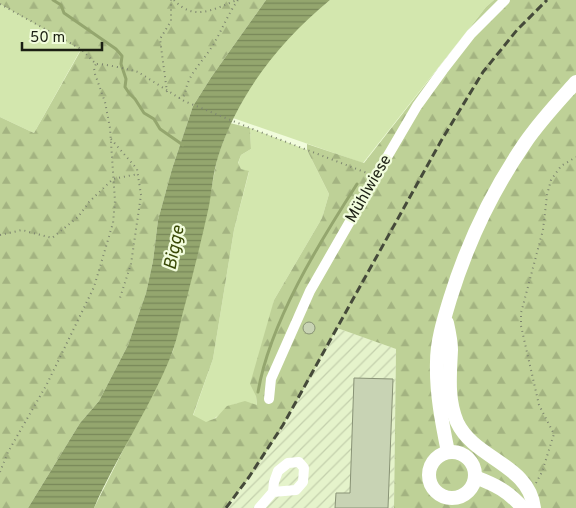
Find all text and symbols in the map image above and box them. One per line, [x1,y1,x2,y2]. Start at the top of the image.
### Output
scale bar [22,20,102,52]
text: 50 m [30,29,65,48]
street label: Mühlwiese [342,152,396,226]
water label: Bigge [159,223,191,272]

